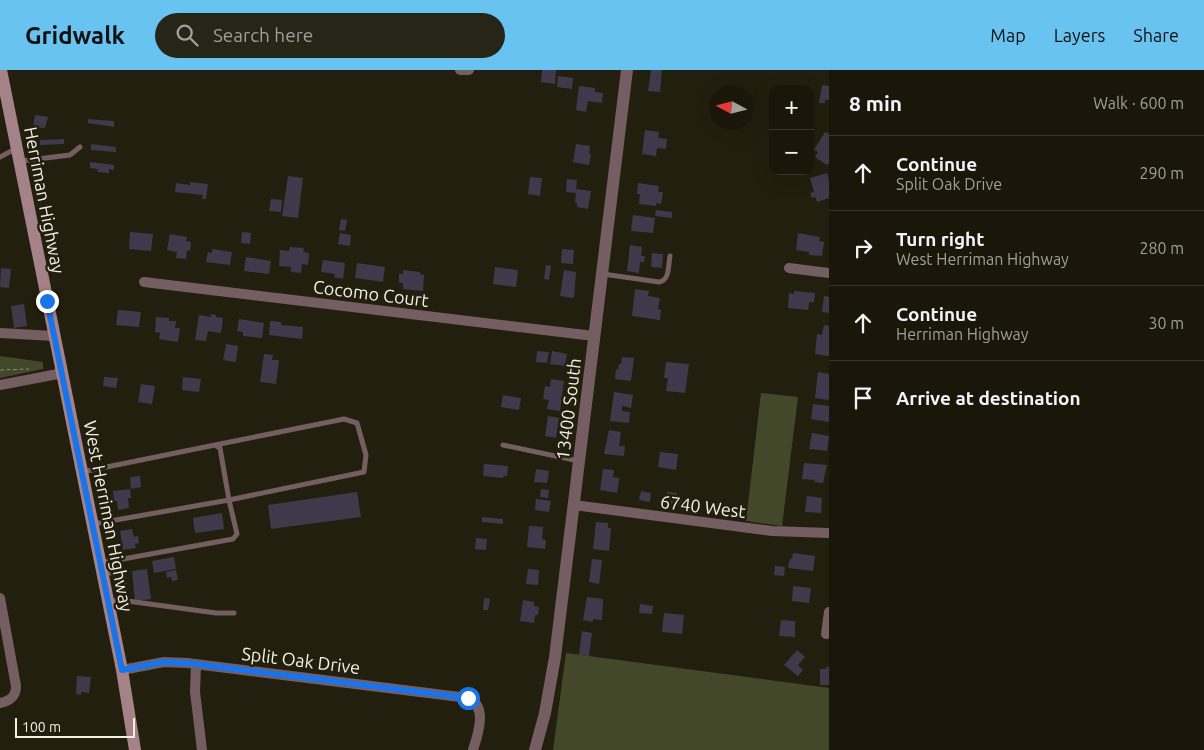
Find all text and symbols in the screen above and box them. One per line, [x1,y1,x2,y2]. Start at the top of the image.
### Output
search box [155,13,505,58]
icon: search [173,21,201,49]
text: Gridwalk [25,22,125,49]
text: Search here [213,24,313,46]
text: Map [990,25,1026,45]
text: Layers [1054,25,1105,45]
text: Share [1133,25,1179,45]
north arrow [709,85,754,130]
map controls [769,85,814,175]
button: + [769,85,814,130]
text: 8 min [849,91,902,115]
text: Walk · 600 m [1093,94,1184,112]
street label: Herriman Highway [21,125,69,275]
button: − [769,130,814,175]
text: Continue [896,153,977,175]
icon: ahead [849,159,877,187]
text: 290 m [1139,164,1184,182]
text: Split Oak Drive [896,175,1002,193]
text: Turn right [896,228,984,250]
icon: right [849,234,877,262]
text: 280 m [1139,239,1184,257]
text: West Herriman Highway [896,250,1069,268]
street label: Cocomo Court [312,276,430,310]
route end [36,290,59,313]
text: Continue [896,303,977,325]
icon: ahead [849,309,877,337]
text: 30 m [1148,314,1184,332]
text: Herriman Highway [896,325,1029,343]
street label: 13400 South [552,357,584,461]
icon: arrive [849,384,877,412]
text: Arrive at destination [896,387,1081,409]
street label: West Herriman Highway [81,419,137,614]
street label: 6740 West [659,491,747,521]
street label: Split Oak Drive [241,643,361,677]
route start [457,687,480,710]
scale bar [15,715,135,738]
text: 100 m [22,719,61,735]

